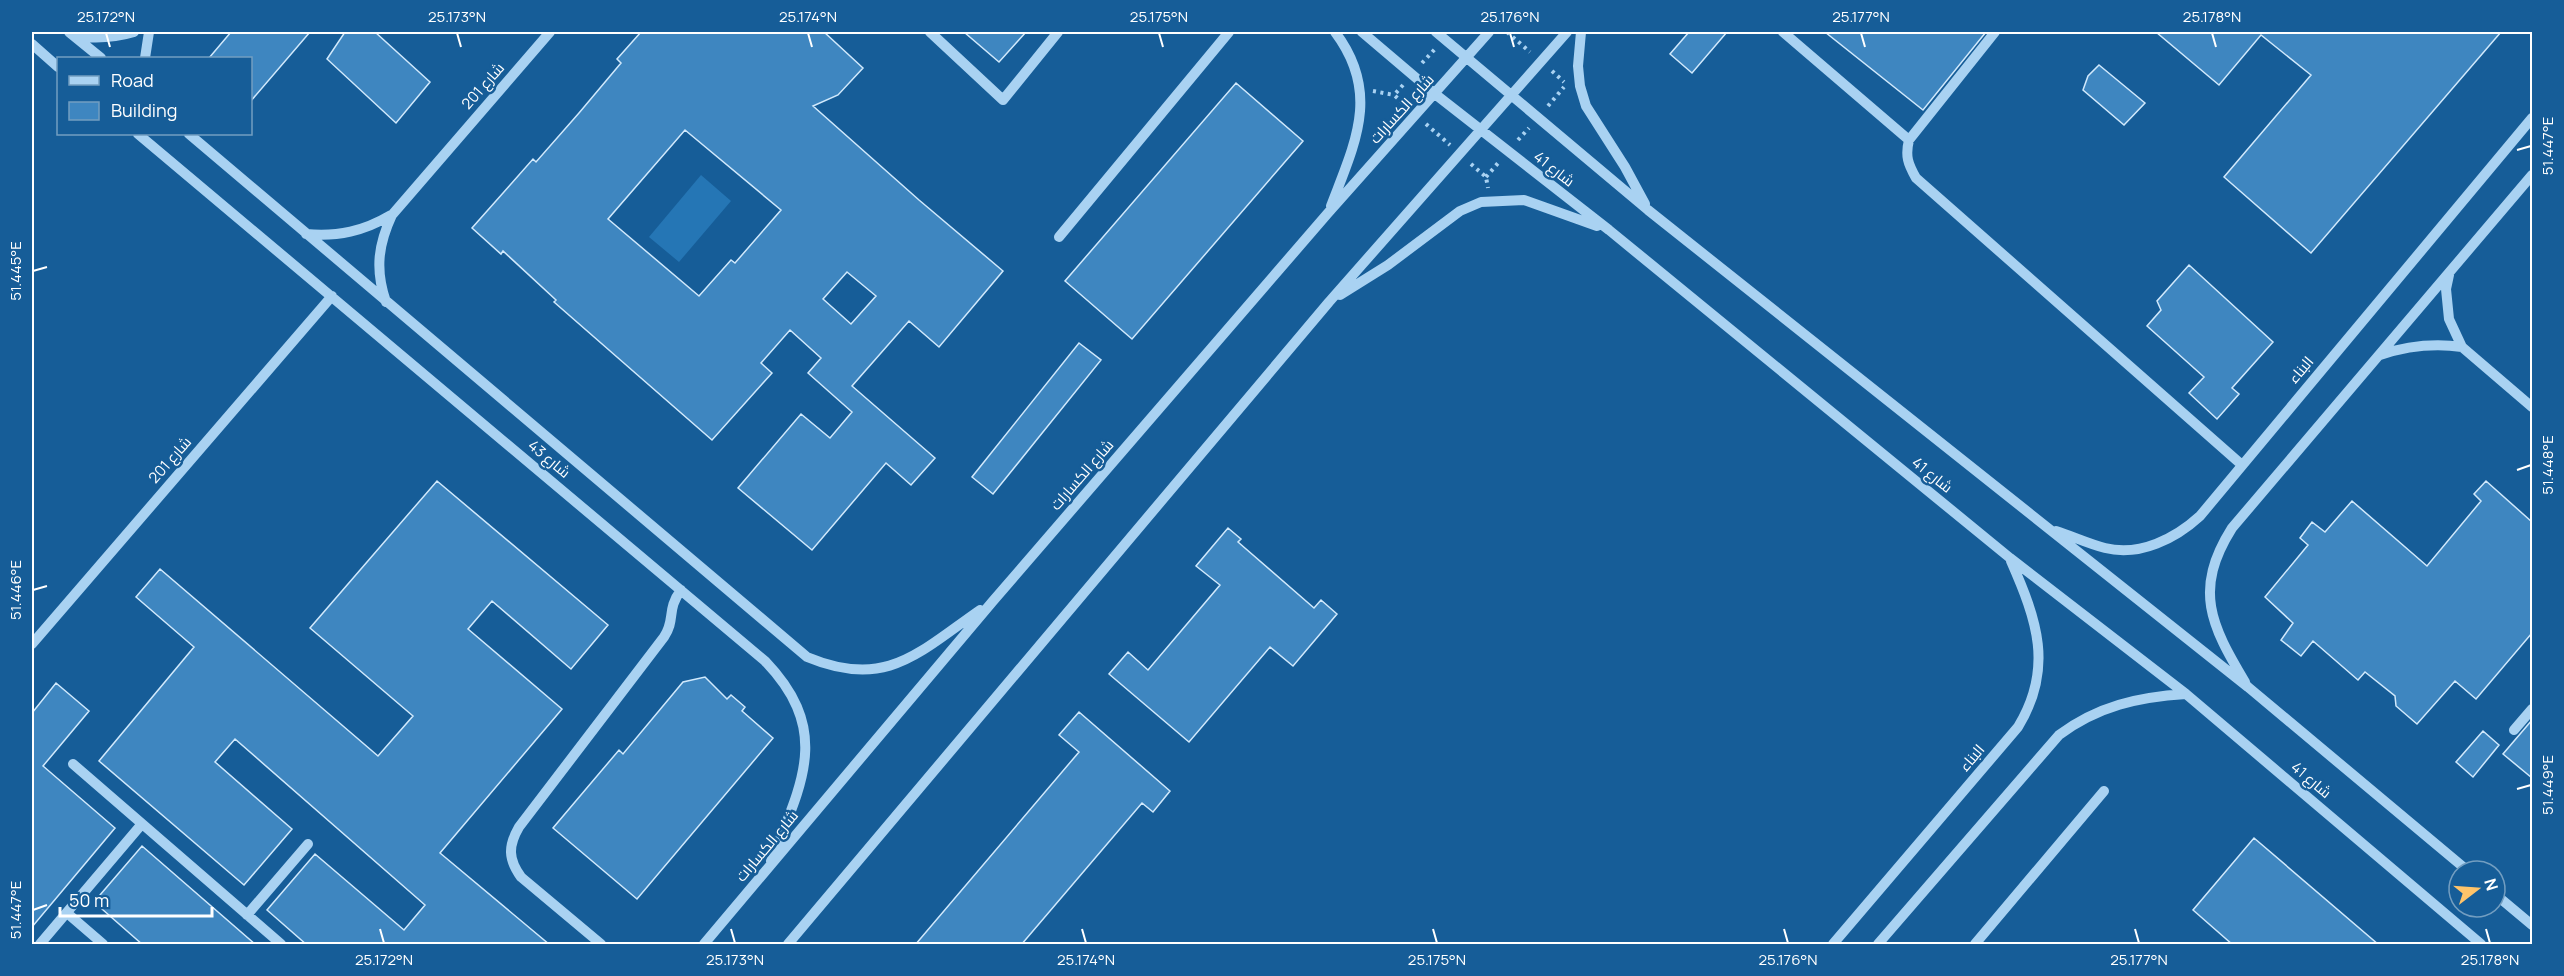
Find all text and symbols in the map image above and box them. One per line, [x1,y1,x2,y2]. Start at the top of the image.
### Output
text: 25.172°N [77,6,135,27]
text: 25.173°N [428,6,486,27]
text: 25.174°N [779,6,837,27]
text: 25.175°N [1130,6,1188,27]
text: 25.176°N [1481,6,1539,27]
text: 25.177°N [1832,6,1890,27]
text: 25.178°N [2183,6,2241,27]
legend [57,57,252,135]
street label: شارع 201 [456,58,510,114]
text: Road [111,68,154,92]
street label: شارع الكسارات [1365,69,1439,149]
text: Building [111,98,177,122]
text: 51.447°E [2537,117,2558,175]
street label: شارع 41 [1529,146,1579,192]
text: 51.445°E [5,241,26,301]
street label: البناء [2283,352,2318,388]
street label: شارع 201 [143,432,197,488]
street label: شارع 43 [523,435,575,483]
street label: شارع الكسارات [1045,435,1119,515]
text: 51.448°E [2537,435,2558,495]
street label: شارع 41 [1907,452,1957,498]
text: 51.446°E [5,560,26,620]
street label: البناء [1954,740,1989,776]
text: 51.449°E [2537,755,2558,815]
street label: شارع 41 [2286,757,2336,803]
street label: شارع الكسارات [731,806,803,886]
north arrow [2447,859,2507,919]
text: N [2479,876,2504,893]
scale bar [60,880,212,918]
text: 51.447°E [5,881,26,939]
text: 50 m [69,888,109,912]
text: 25.172°N [355,949,413,970]
text: 25.173°N [706,949,764,970]
text: 25.174°N [1057,949,1115,970]
text: 25.175°N [1408,949,1466,970]
text: 25.176°N [1759,949,1817,970]
text: 25.177°N [2110,949,2168,970]
text: 25.178°N [2461,949,2519,970]

